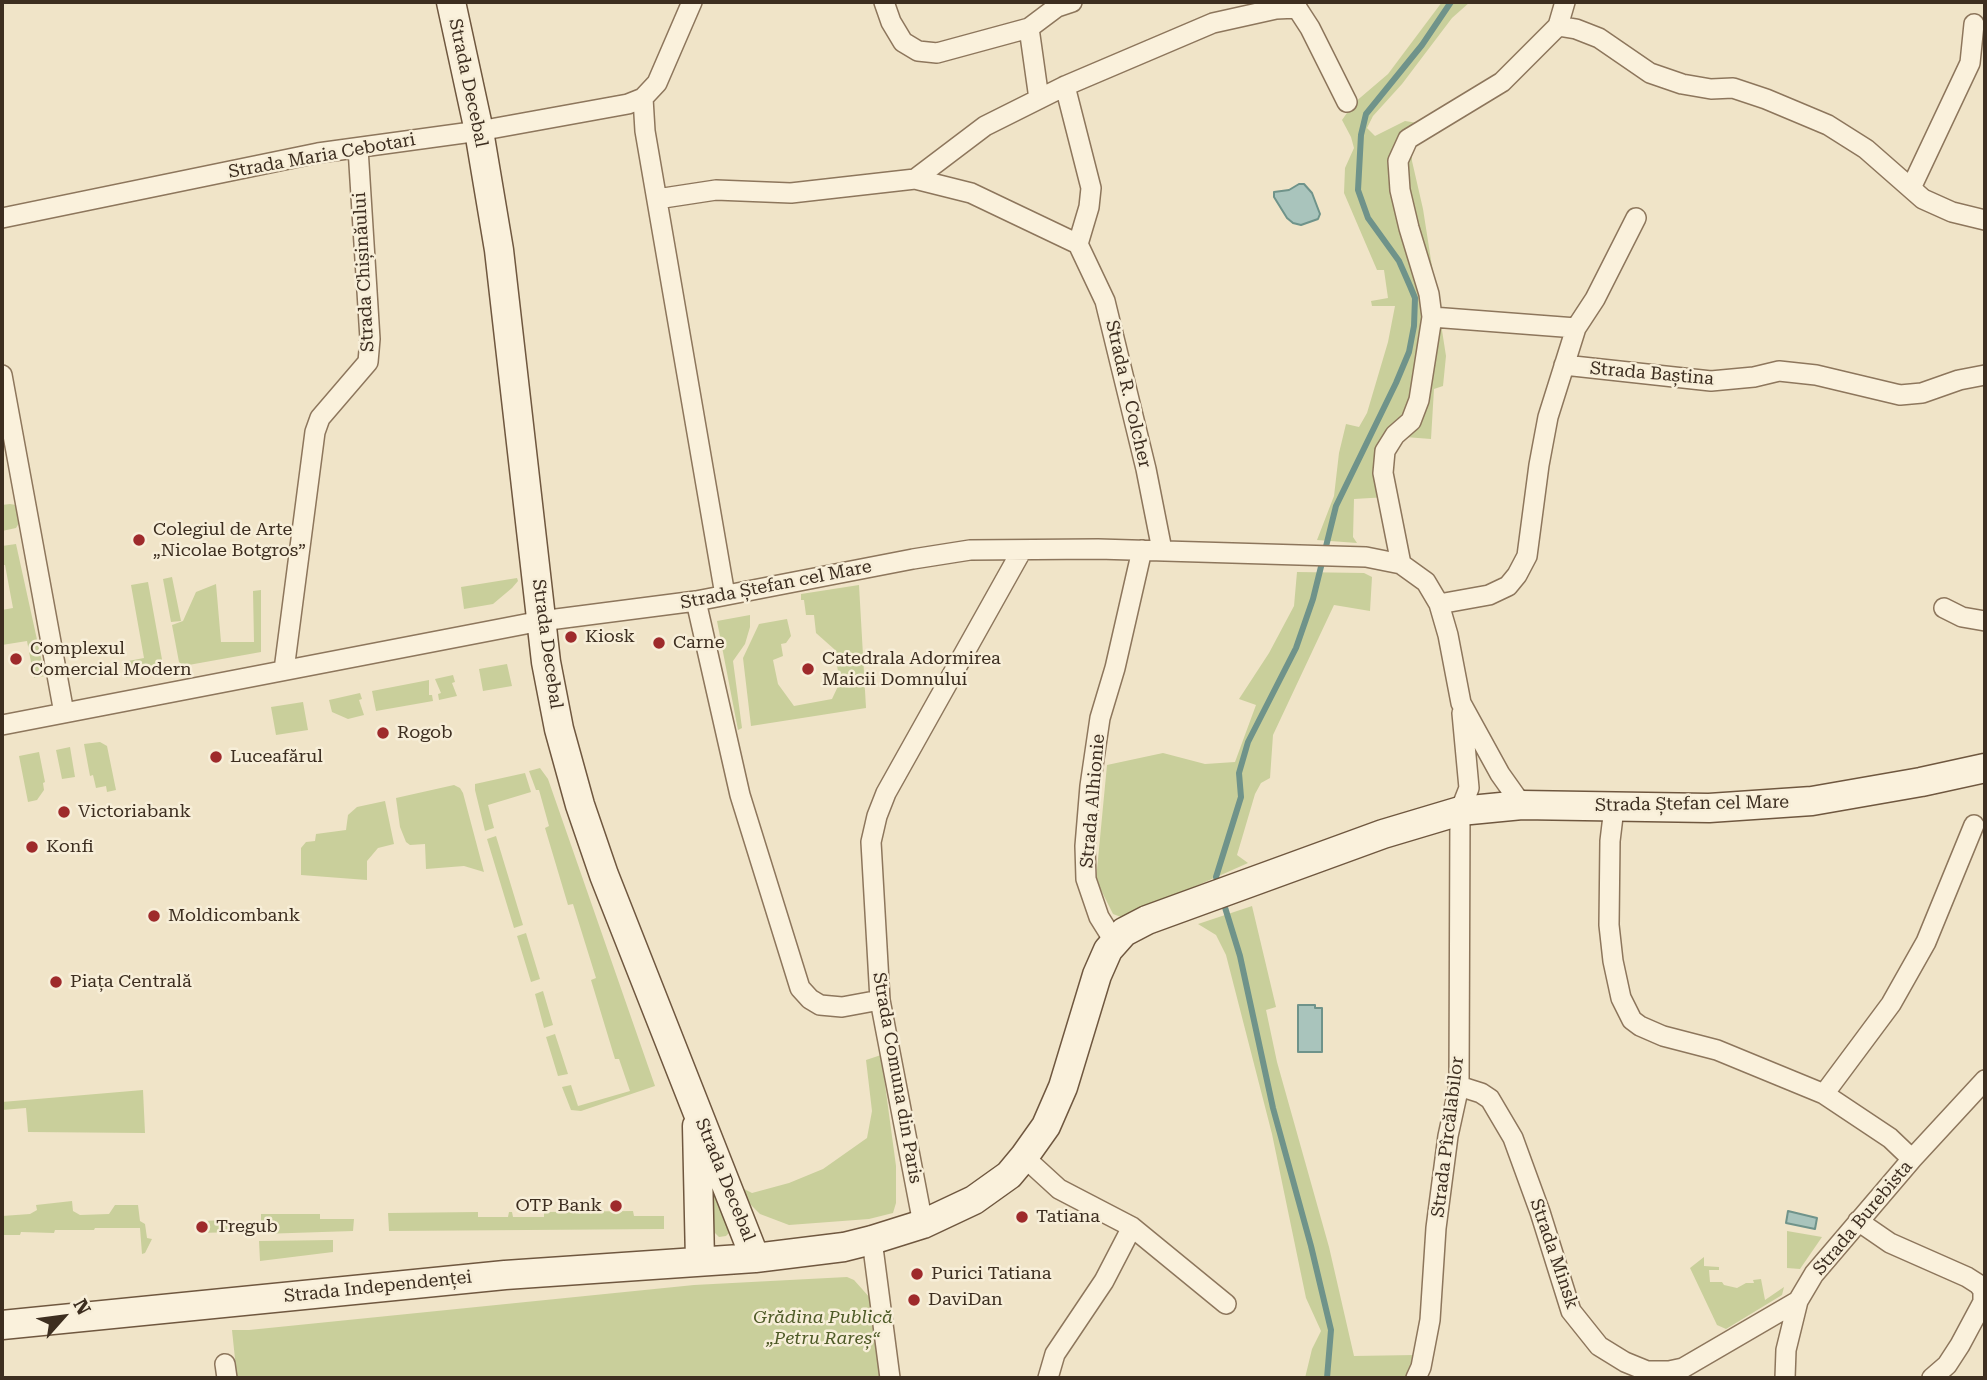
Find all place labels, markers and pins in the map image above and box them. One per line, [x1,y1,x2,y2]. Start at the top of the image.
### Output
place label: Colegiul de Arte „Nicolae Botgros” [153,519,306,562]
marker: Colegiul de Arte „Nicolae Botgros” [131,532,147,548]
place label: Kiosk [585,626,635,648]
marker: Kiosk [563,629,579,645]
place label: Carne [673,632,725,654]
marker: Carne [651,635,667,651]
place label: Complexul Comercial Modern [30,638,192,680]
place label: Catedrala Adormirea Maicii Domnului [822,648,1001,690]
marker: Complexul Comercial Modern [8,651,24,667]
marker: Catedrala Adormirea Maicii Domnului [800,661,816,677]
place label: Rogob [397,722,453,744]
marker: Rogob [375,725,391,741]
place label: Luceafărul [230,746,323,768]
marker: Luceafărul [208,749,224,765]
place label: Victoriabank [78,801,191,823]
marker: Victoriabank [56,804,72,820]
place label: Konfi [46,836,94,858]
marker: Konfi [24,839,40,855]
place label: Moldicombank [168,905,300,927]
marker: Moldicombank [146,908,162,924]
place label: Piața Centrală [70,971,192,993]
marker: Piața Centrală [48,974,64,990]
place label: OTP Bank [515,1195,602,1217]
marker: OTP Bank [608,1198,624,1214]
place label: Tatiana [1036,1206,1100,1228]
marker: Tatiana [1014,1209,1030,1225]
place label: Tregub [216,1216,278,1238]
marker: Tregub [194,1219,210,1235]
place label: Purici Tatiana [931,1263,1052,1285]
marker: Purici Tatiana [909,1266,925,1282]
place label: DaviDan [928,1289,1003,1311]
marker: DaviDan [906,1292,922,1308]

